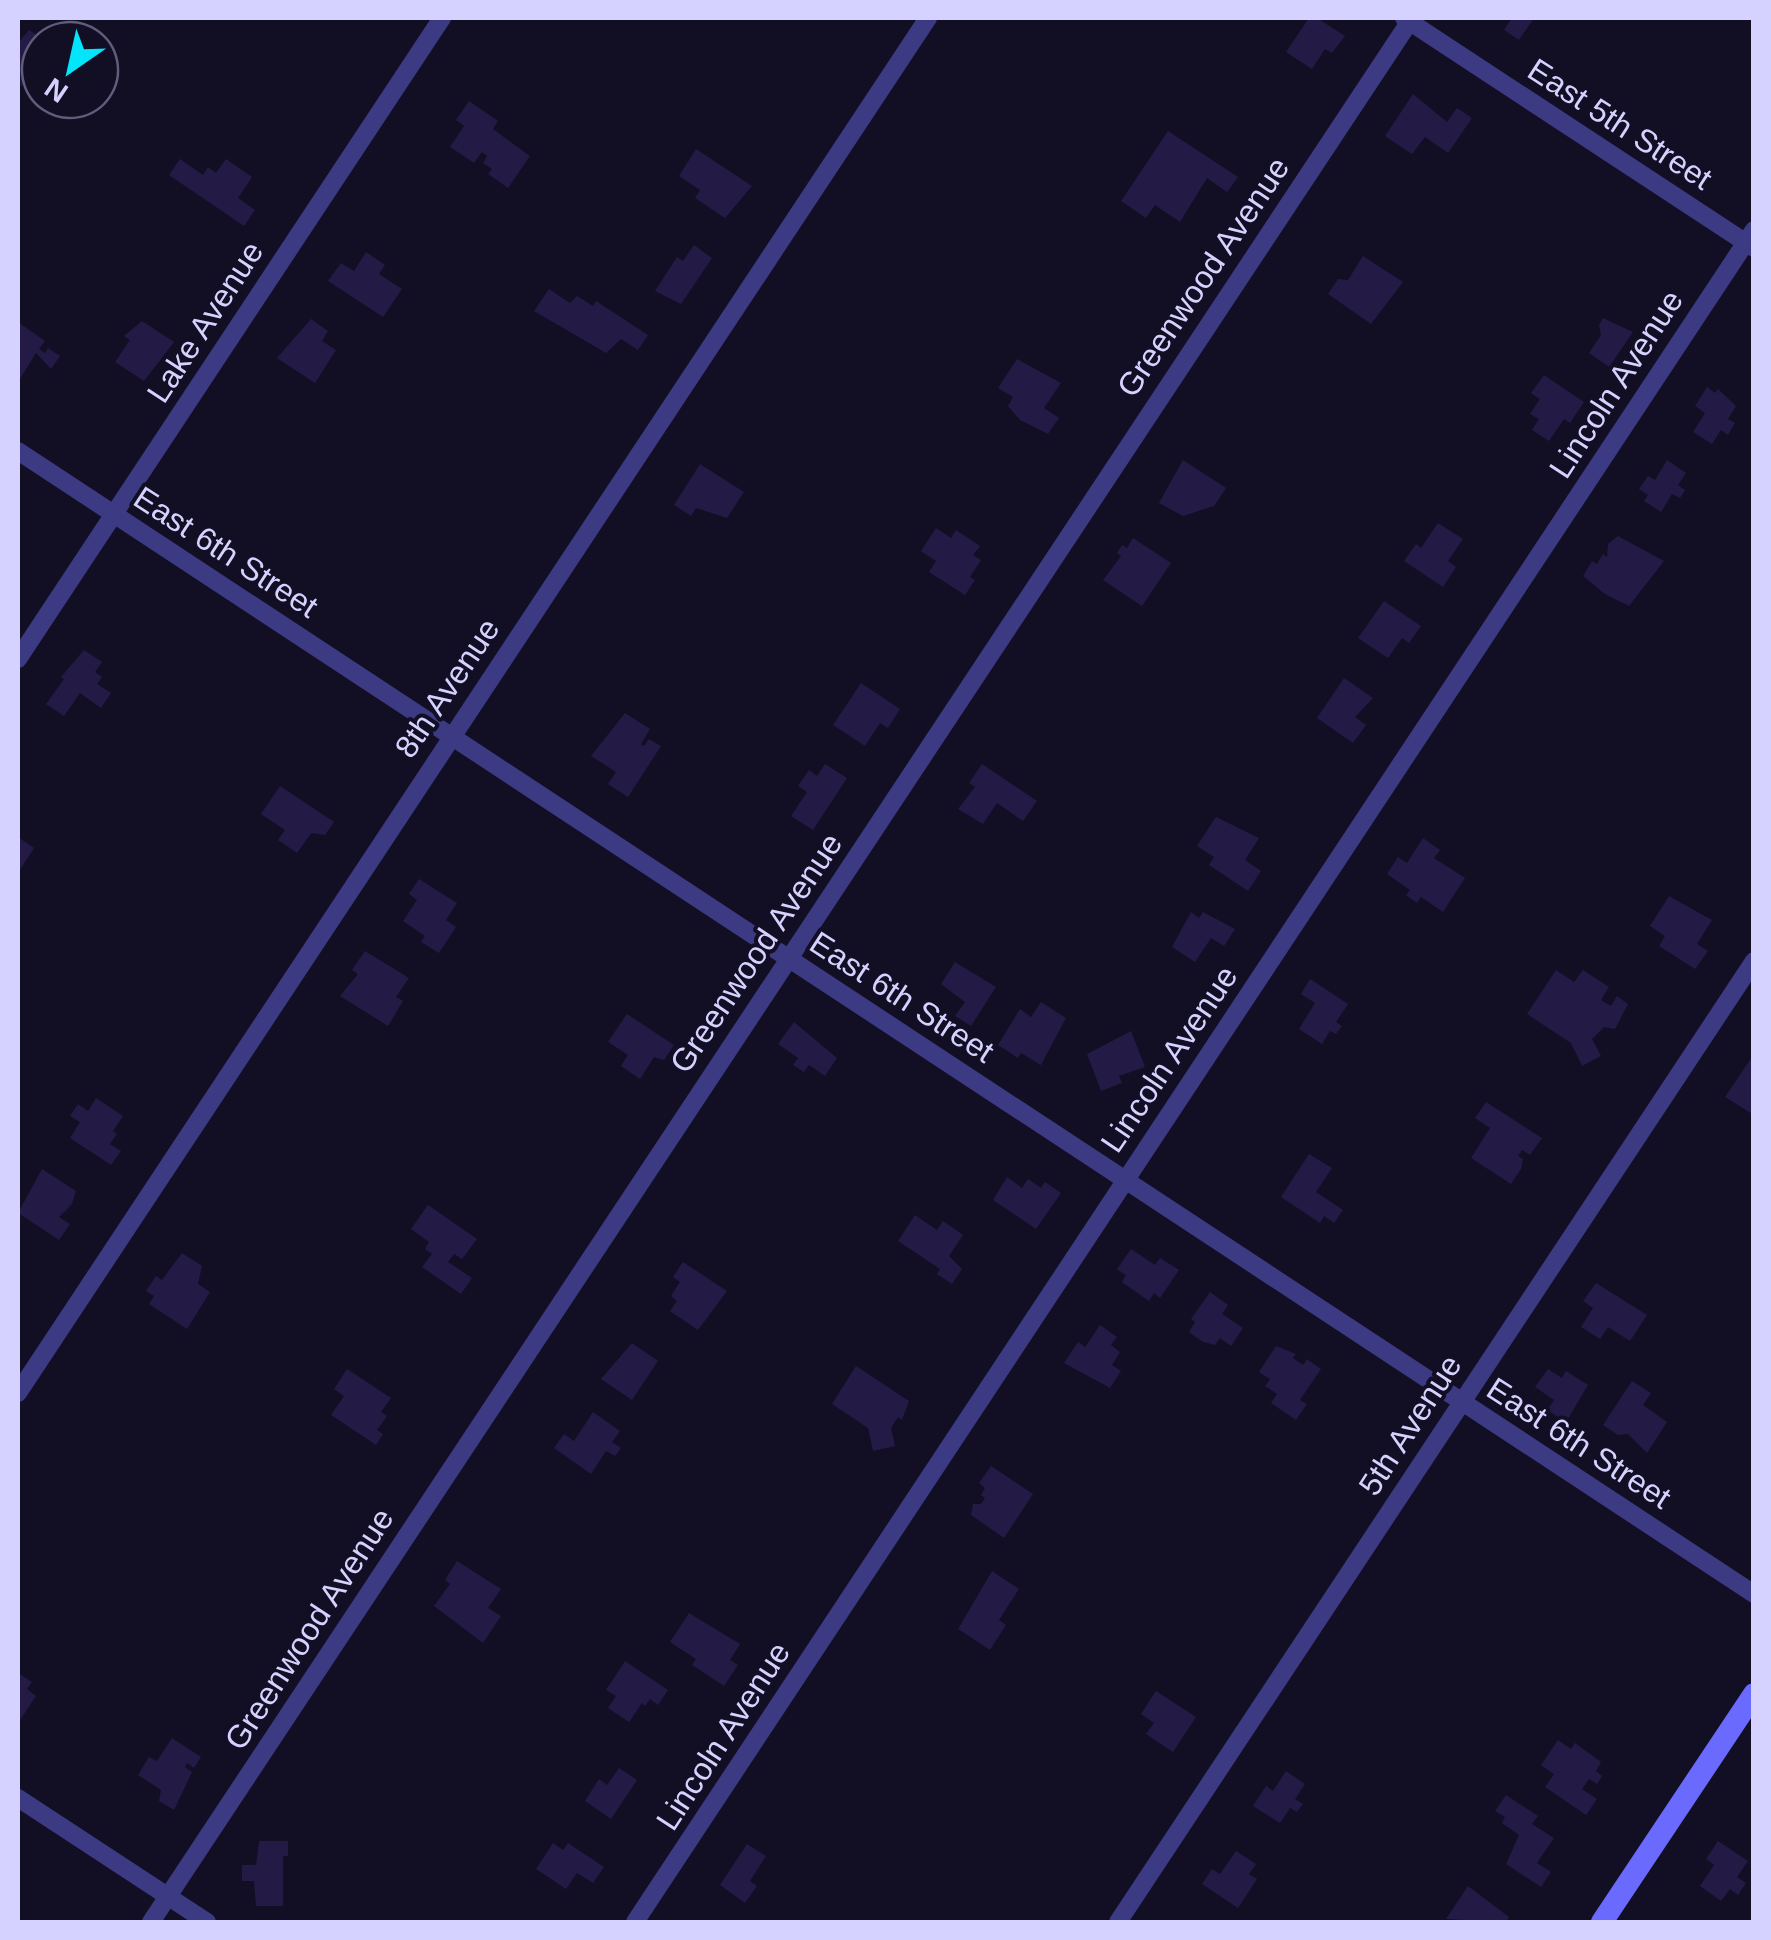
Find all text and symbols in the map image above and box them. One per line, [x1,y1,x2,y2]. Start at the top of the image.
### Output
north arrow [20,20,120,120]
street label: East 5th Street [1521,51,1719,197]
text: N [39,72,73,109]
street label: Greenwood Avenue [1110,151,1296,403]
street label: Lake Avenue [140,235,270,409]
street label: Lincoln Avenue [1542,283,1690,485]
street label: East 6th Street [127,479,325,625]
street label: 8th Avenue [387,612,507,764]
street label: Greenwood Avenue [663,827,849,1079]
street label: East 6th Street [803,924,1001,1070]
street label: Lincoln Avenue [1094,959,1244,1159]
street label: 5th Avenue [1351,1348,1469,1502]
street label: East 6th Street [1480,1370,1678,1516]
street label: Greenwood Avenue [218,1502,400,1756]
street label: Lincoln Avenue [649,1635,797,1837]

